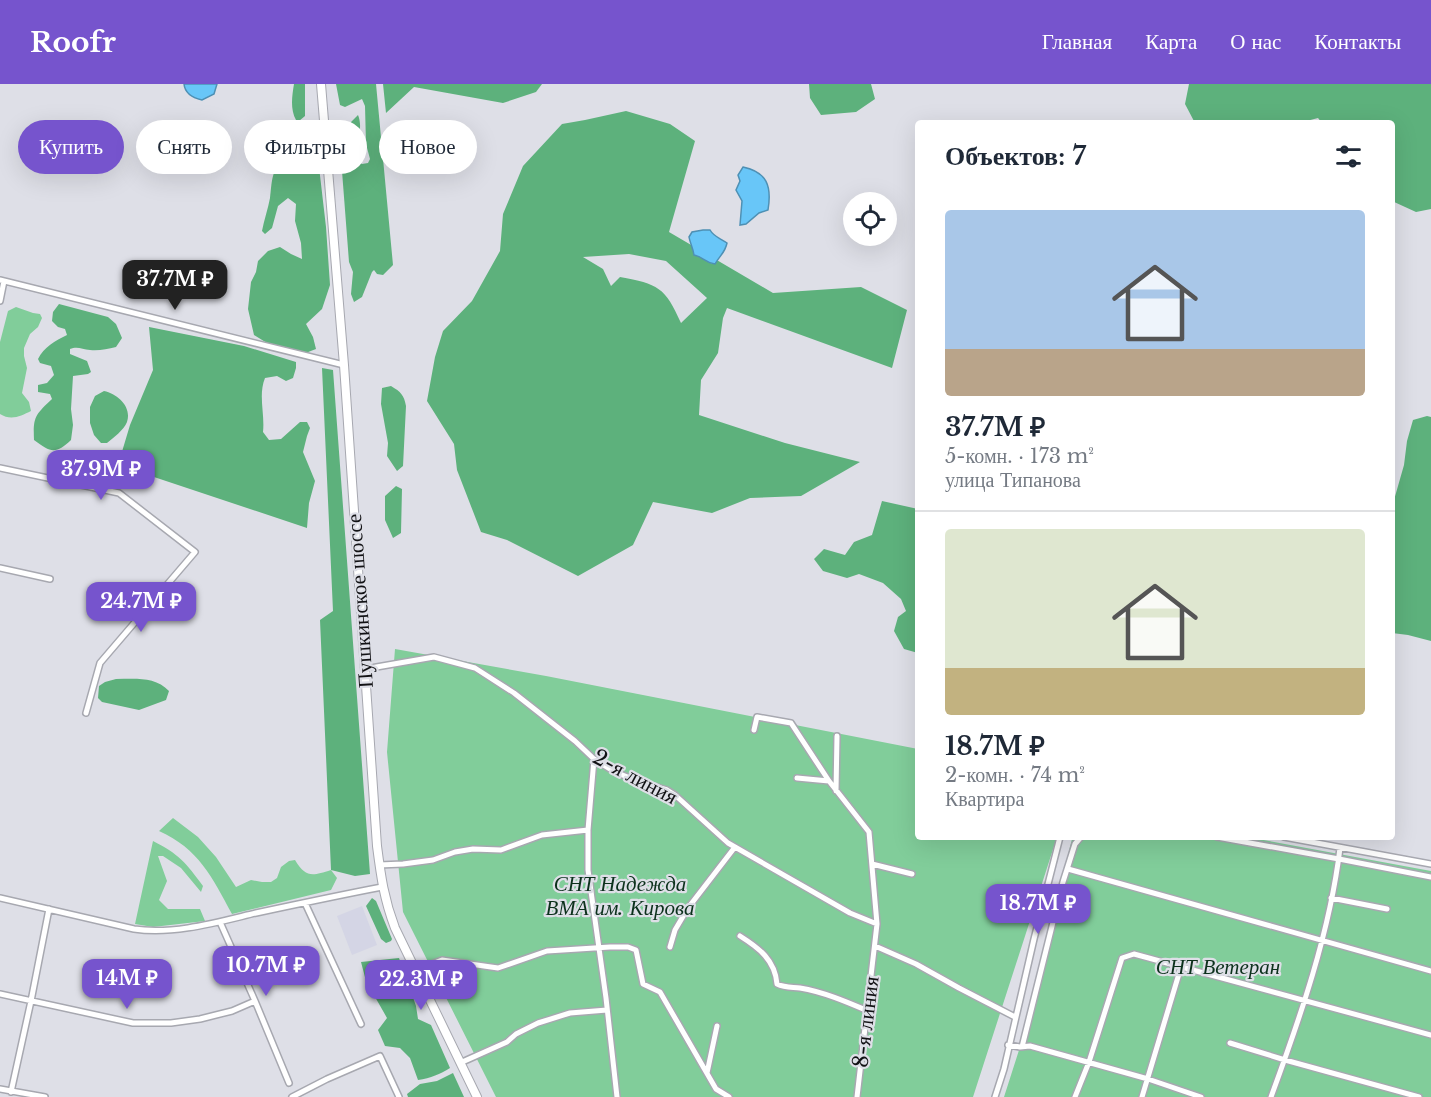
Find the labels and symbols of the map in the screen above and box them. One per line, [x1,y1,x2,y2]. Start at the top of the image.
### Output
pin: 37.7M ₽ [120,260,230,311]
pin: 37.9M ₽ [46,450,156,501]
street label: Пушкинское шоссе [341,513,379,689]
pin: 24.7M ₽ [86,582,196,633]
street label: 2-я линия [588,744,682,810]
park label: СНТ Надежда ВМА им. Кирова [545,871,695,921]
pin: 18.7M ₽ [983,884,1093,935]
pin: 10.7M ₽ [211,946,321,997]
park label: СНТ Ветеран [1156,954,1280,980]
pin: 14M ₽ [85,959,169,1010]
pin: 22.3M ₽ [366,960,476,1011]
street label: 8-я линия [847,974,885,1069]

